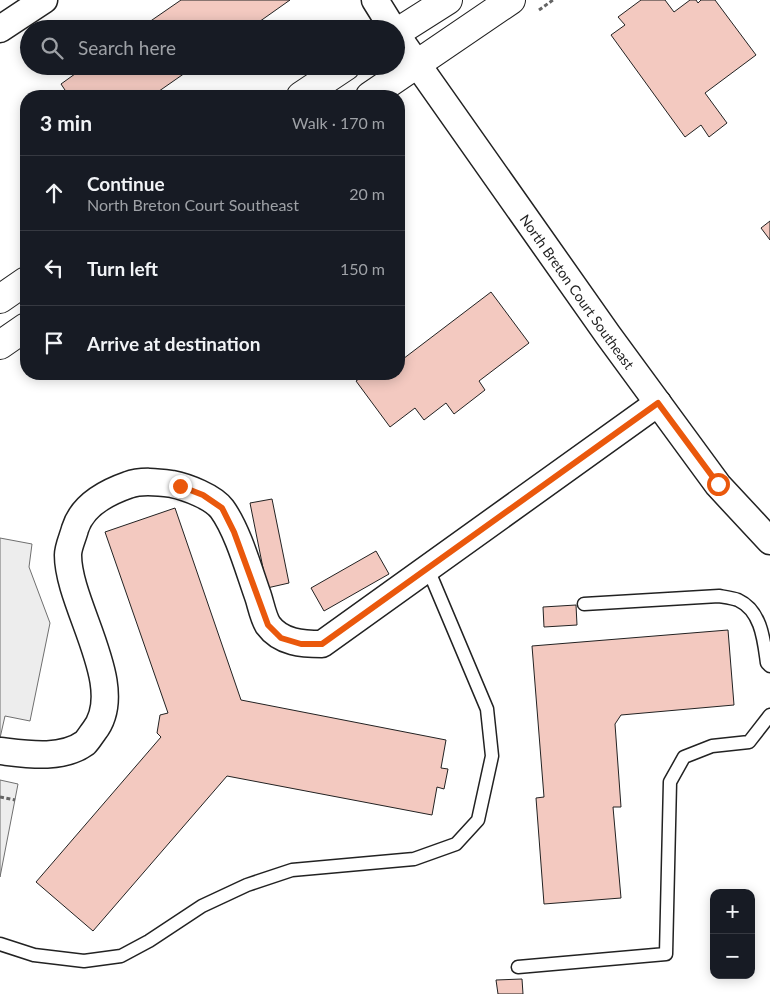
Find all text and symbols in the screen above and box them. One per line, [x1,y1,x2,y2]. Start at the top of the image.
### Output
search box [20,20,405,75]
icon: search [38,34,66,62]
text: Search here [78,36,176,59]
text: 3 min [40,110,92,135]
text: Walk · 170 m [292,113,385,132]
text: Continue [87,172,165,195]
icon: ahead [40,179,68,207]
text: 20 m [349,184,385,203]
text: North Breton Court Southeast [87,195,299,214]
street label: North Breton Court Southeast [517,211,638,372]
icon: left [40,254,68,282]
text: Turn left [87,257,158,280]
text: 150 m [340,259,385,278]
icon: arrive [40,329,68,357]
text: Arrive at destination [87,332,260,355]
route start [707,473,730,496]
route end [169,475,192,498]
map controls [710,889,755,979]
button: + [710,889,755,934]
button: − [710,934,755,979]

